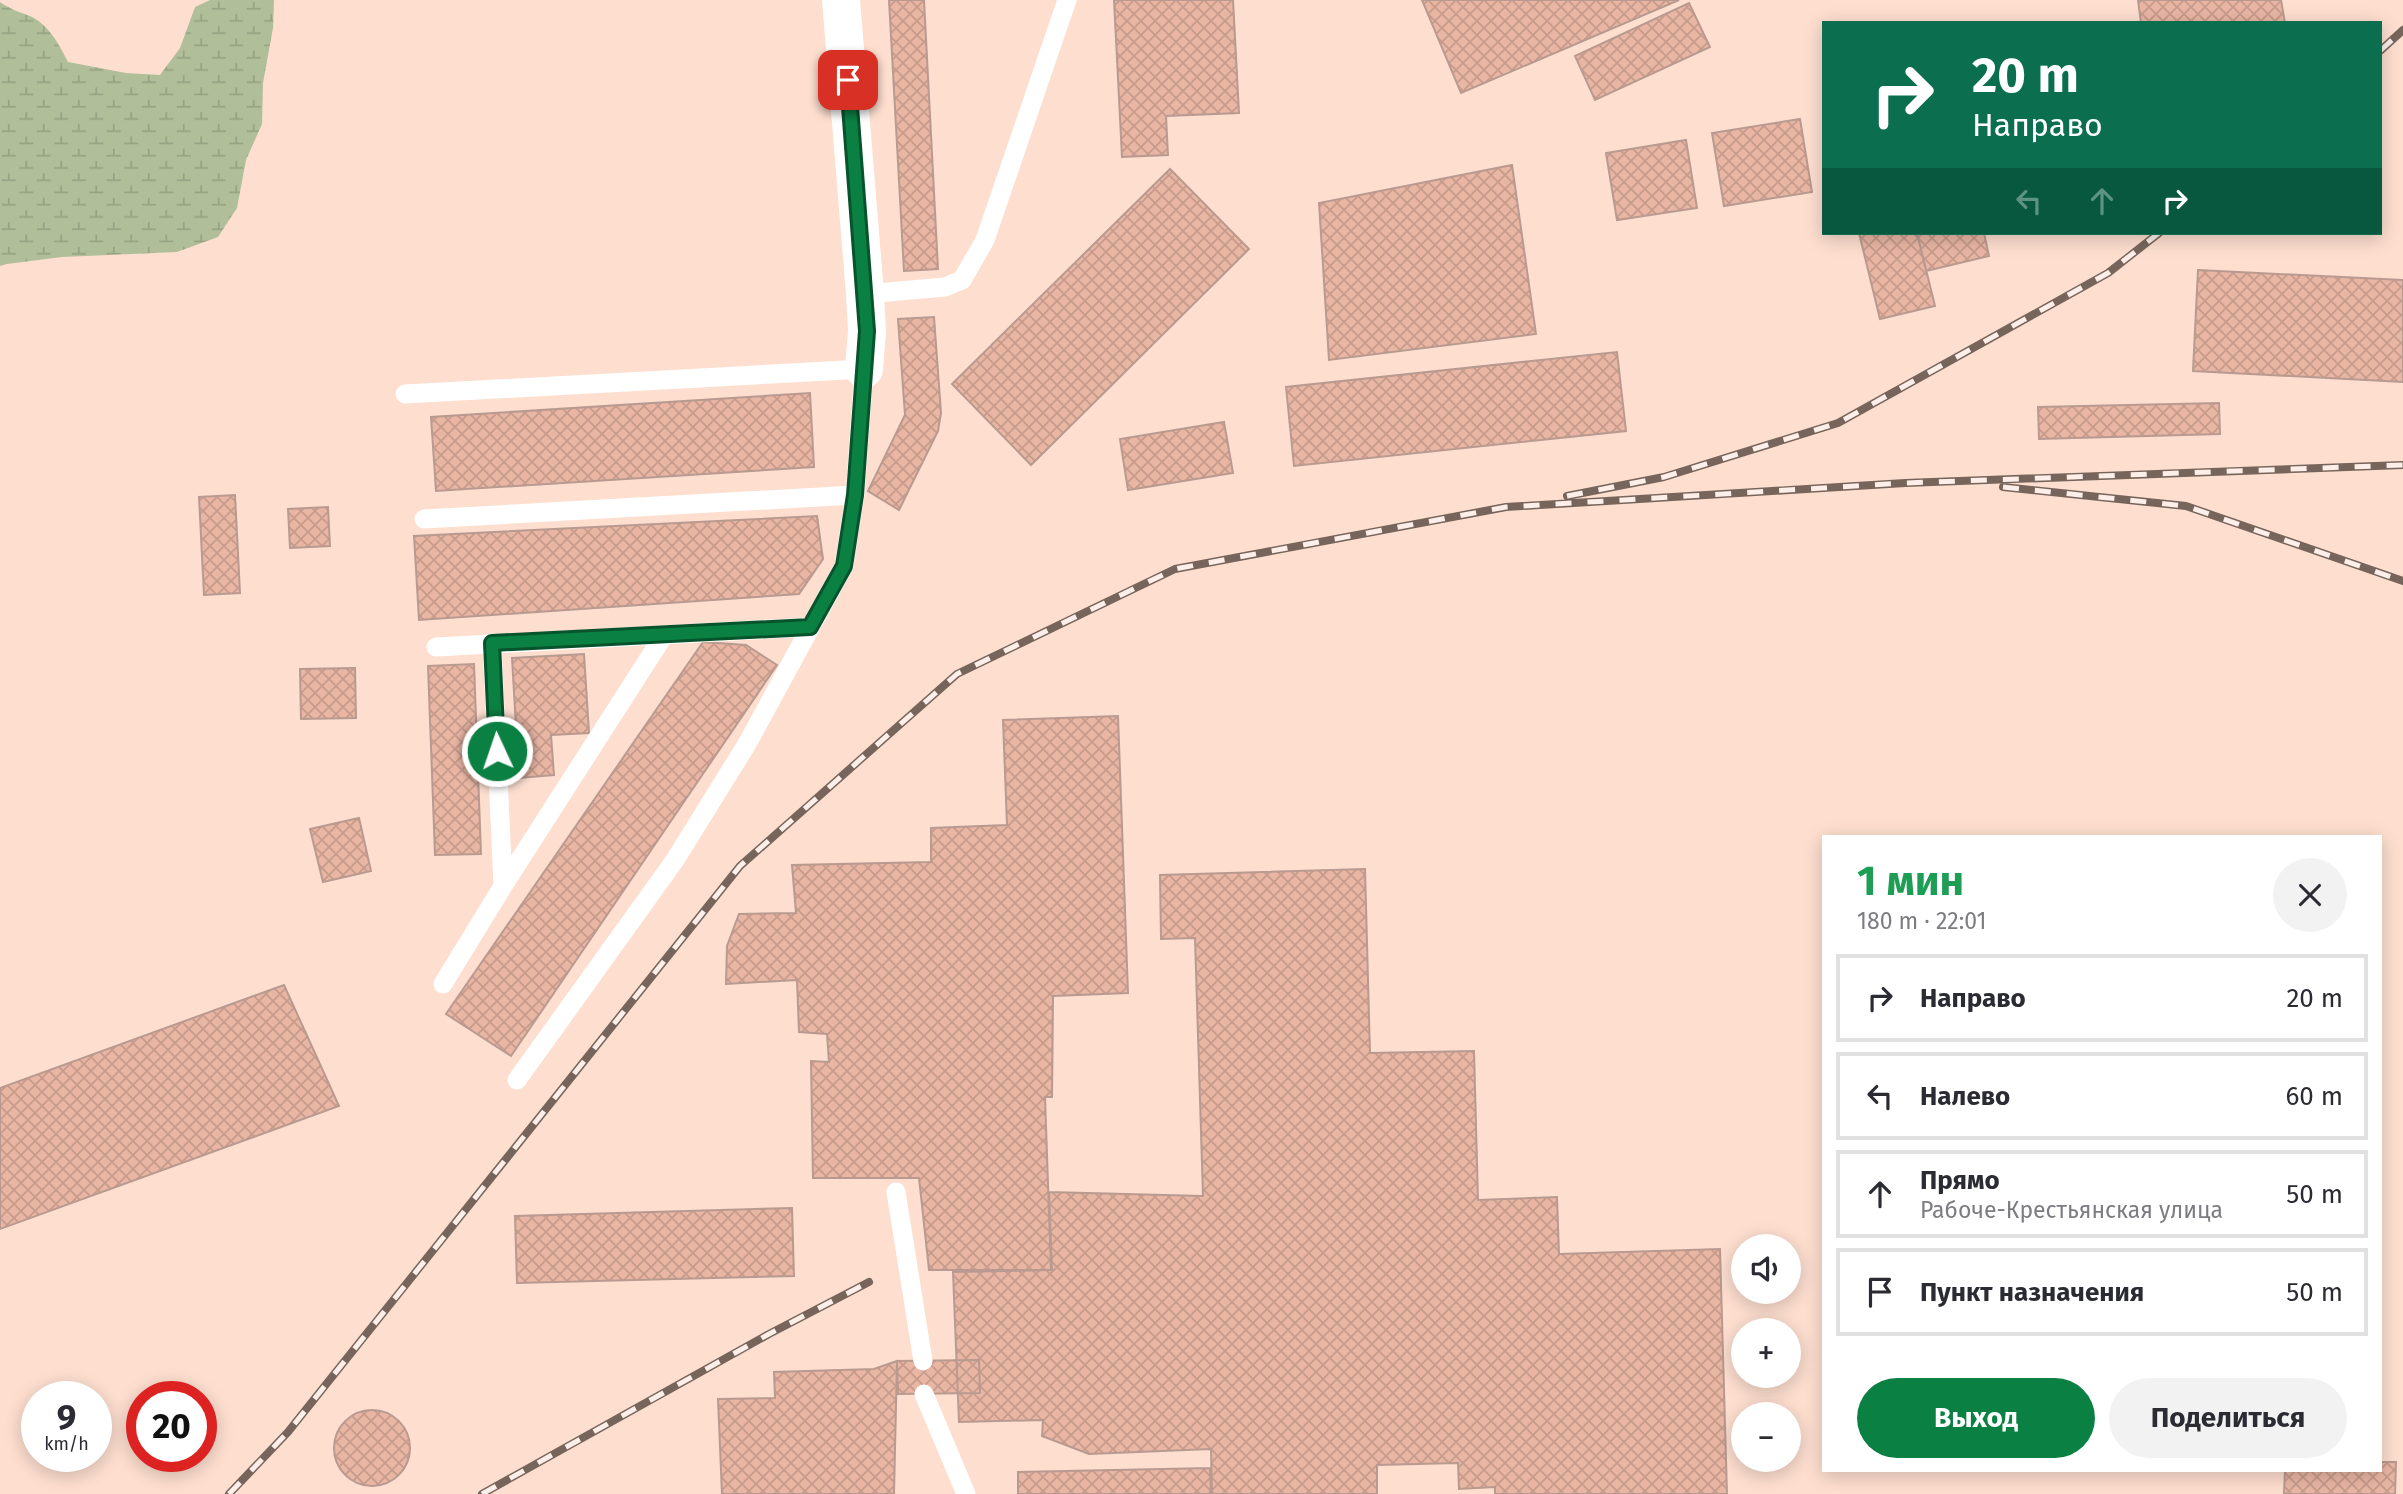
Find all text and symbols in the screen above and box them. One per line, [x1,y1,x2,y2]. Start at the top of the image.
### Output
text: 20 m [1972,46,2079,105]
icon: right [1857,49,1948,140]
pin [818,50,878,110]
icon: arrive [829,61,867,99]
text: Направо [1972,106,2103,144]
icon: left [2010,182,2048,220]
icon: ahead [2083,182,2121,220]
icon: right [2156,182,2194,220]
position arrow [460,714,534,788]
text: 1 мин [1857,856,1964,906]
button: close [2273,858,2347,932]
text: 180 m · 22:01 [1857,907,1987,935]
icon: right [1861,979,1899,1017]
text: Направо [1920,983,2026,1014]
text: 20 m [2286,983,2343,1014]
icon: left [1861,1077,1899,1115]
text: Налево [1920,1081,2010,1112]
text: 60 m [2285,1081,2343,1112]
text: Прямо [1920,1165,2000,1196]
icon: ahead [1861,1175,1899,1213]
text: 50 m [2286,1179,2343,1210]
text: Рабоче-Крестьянская улица [1920,1196,2223,1224]
map controls [1731,1234,1801,1472]
button: sound [1731,1234,1801,1304]
icon: arrive [1861,1273,1899,1311]
text: Пункт назначения [1920,1277,2144,1308]
text: 50 m [2286,1277,2343,1308]
button: + [1731,1318,1801,1388]
button: Выход [1857,1378,2095,1458]
button: Поделиться [2109,1378,2347,1458]
speed limit sign: 20 [126,1381,217,1472]
text: 9 [57,1396,76,1438]
button: − [1731,1402,1801,1472]
text: km/h [44,1433,89,1455]

